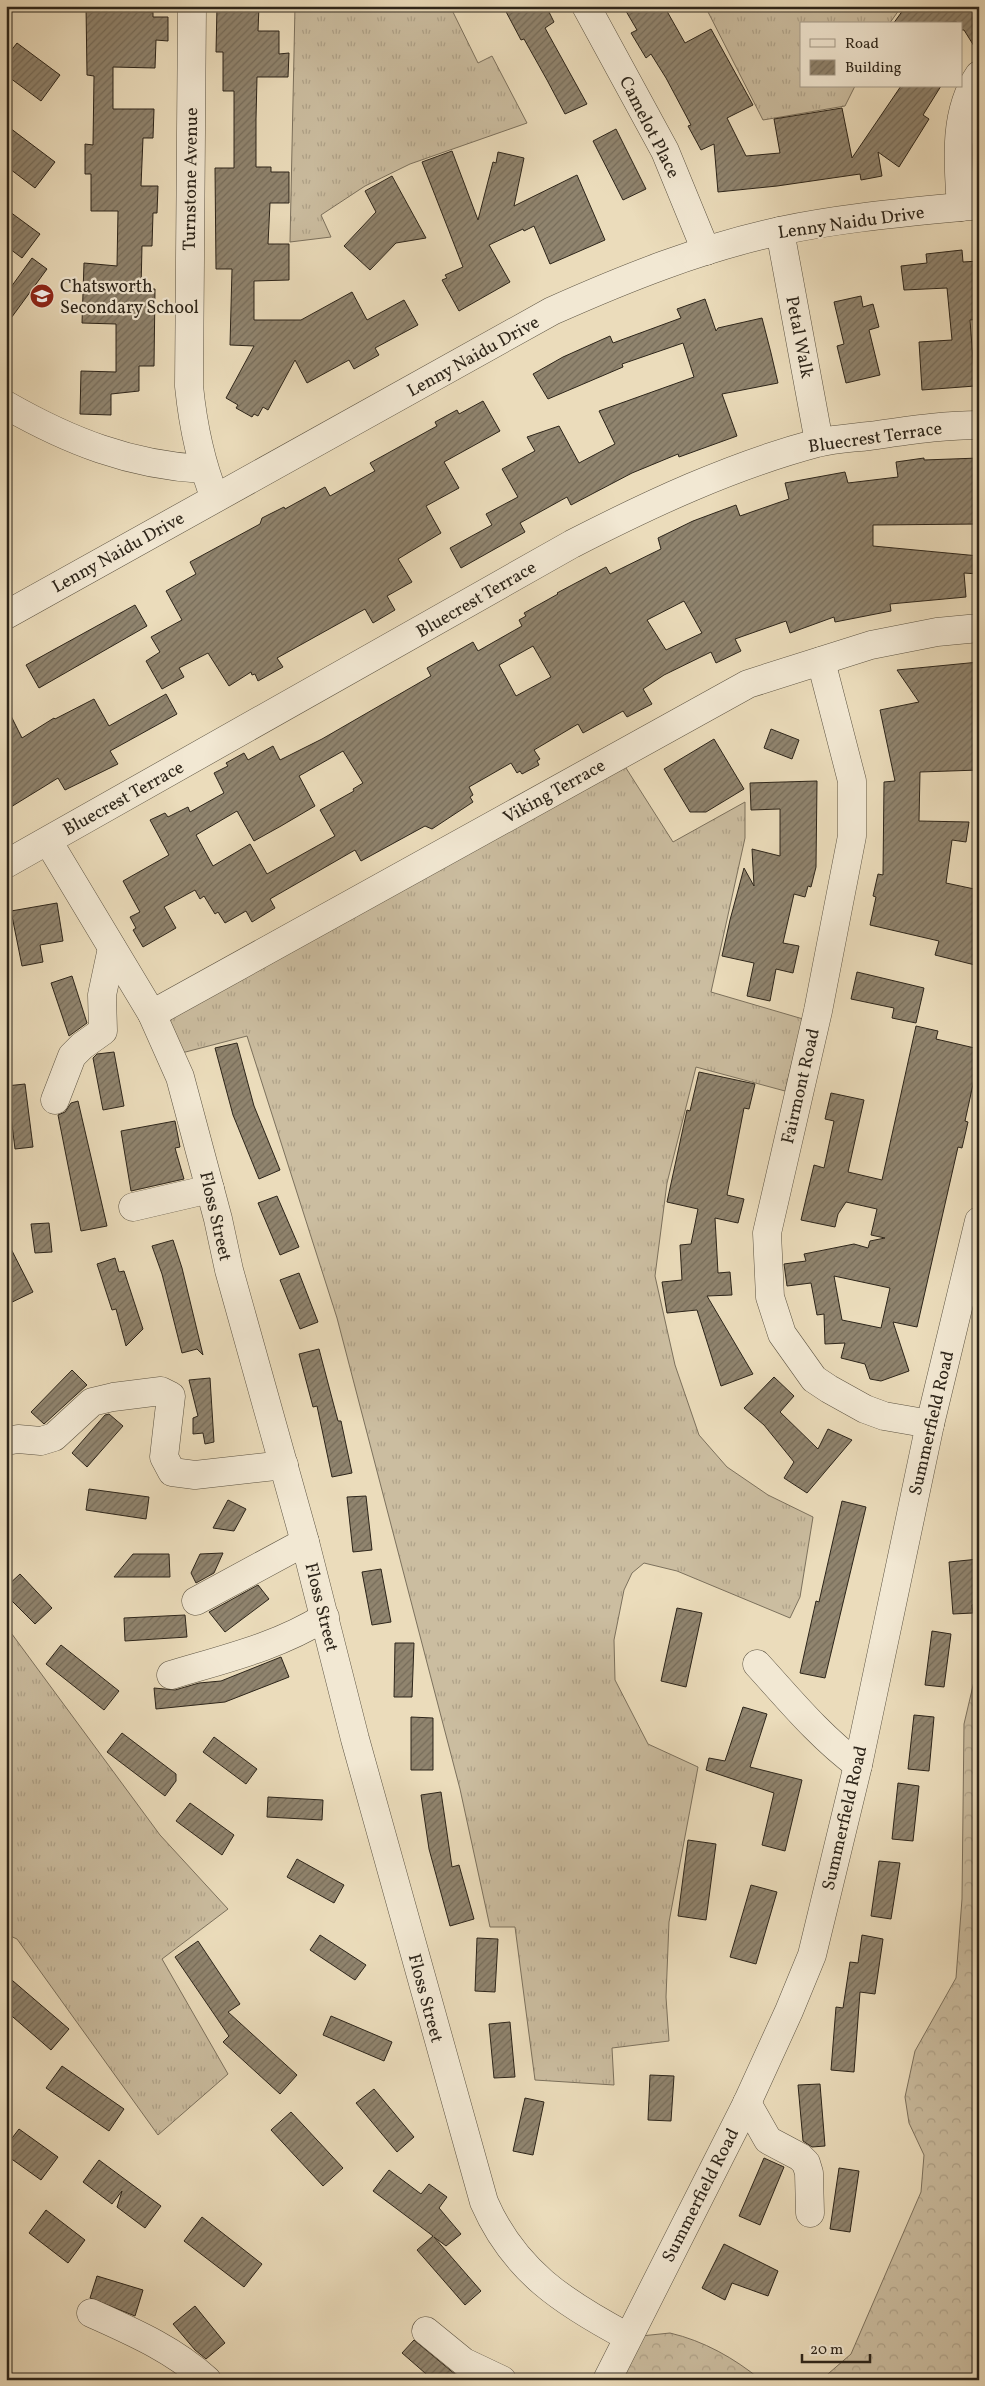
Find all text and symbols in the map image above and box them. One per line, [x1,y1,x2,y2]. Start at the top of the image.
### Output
legend [800,22,962,88]
text: Road [845,34,879,55]
text: Building [845,58,902,79]
street label: Camelot Place [612,72,685,183]
street label: Turnstone Avenue [178,107,205,251]
street label: Lenny Naidu Drive [776,201,926,246]
place label: Chatsworth Secondary School [60,275,199,321]
school or university icon: Chatsworth Secondary School [29,283,55,309]
street label: Petal Walk [778,294,819,381]
street label: Lenny Naidu Drive [403,311,544,404]
street label: Bluecrest Terrace [807,417,944,460]
street label: Lenny Naidu Drive [48,507,189,600]
street label: Bluecrest Terrace [412,556,541,645]
street label: Viking Terrace [499,754,610,831]
street label: Bluecrest Terrace [59,756,189,843]
street label: Fairmont Road [776,1026,827,1147]
street label: Floss Street [192,1169,237,1264]
street label: Summerfield Road [904,1349,961,1498]
street label: Floss Street [297,1560,344,1655]
street label: Summerfield Road [817,1744,874,1893]
street label: Floss Street [401,1951,448,2046]
street label: Summerfield Road [657,2124,746,2267]
scale bar [802,2331,870,2363]
text: 20 m [810,2340,843,2361]

